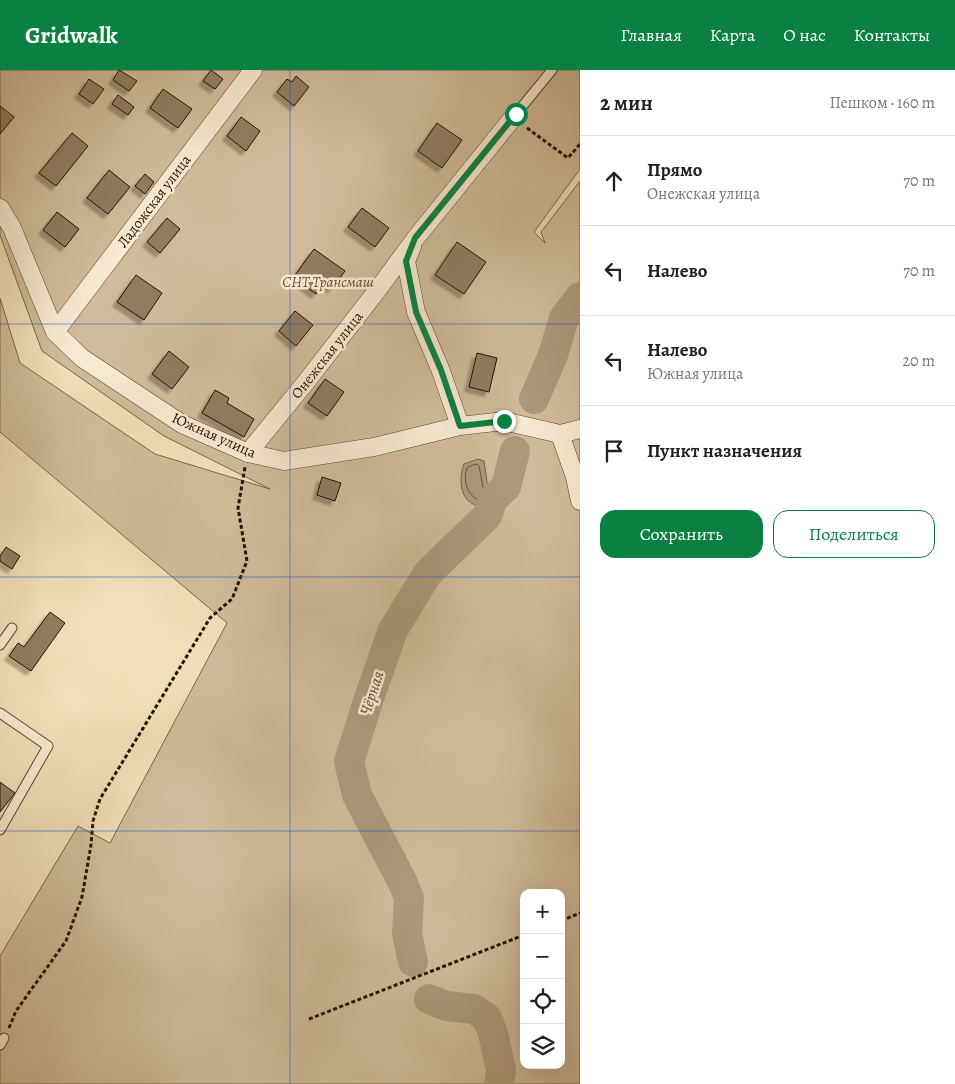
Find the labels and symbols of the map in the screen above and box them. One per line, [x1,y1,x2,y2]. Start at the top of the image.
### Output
route start [505,103,528,126]
street label: Ладожская улица [112,150,196,252]
park label: СНТ Трансмаш [282,272,374,292]
street label: Онежская улица [286,307,368,403]
street label: Южная улица [169,407,259,463]
route end [493,410,516,433]
water label: Чёрная [355,668,389,718]

